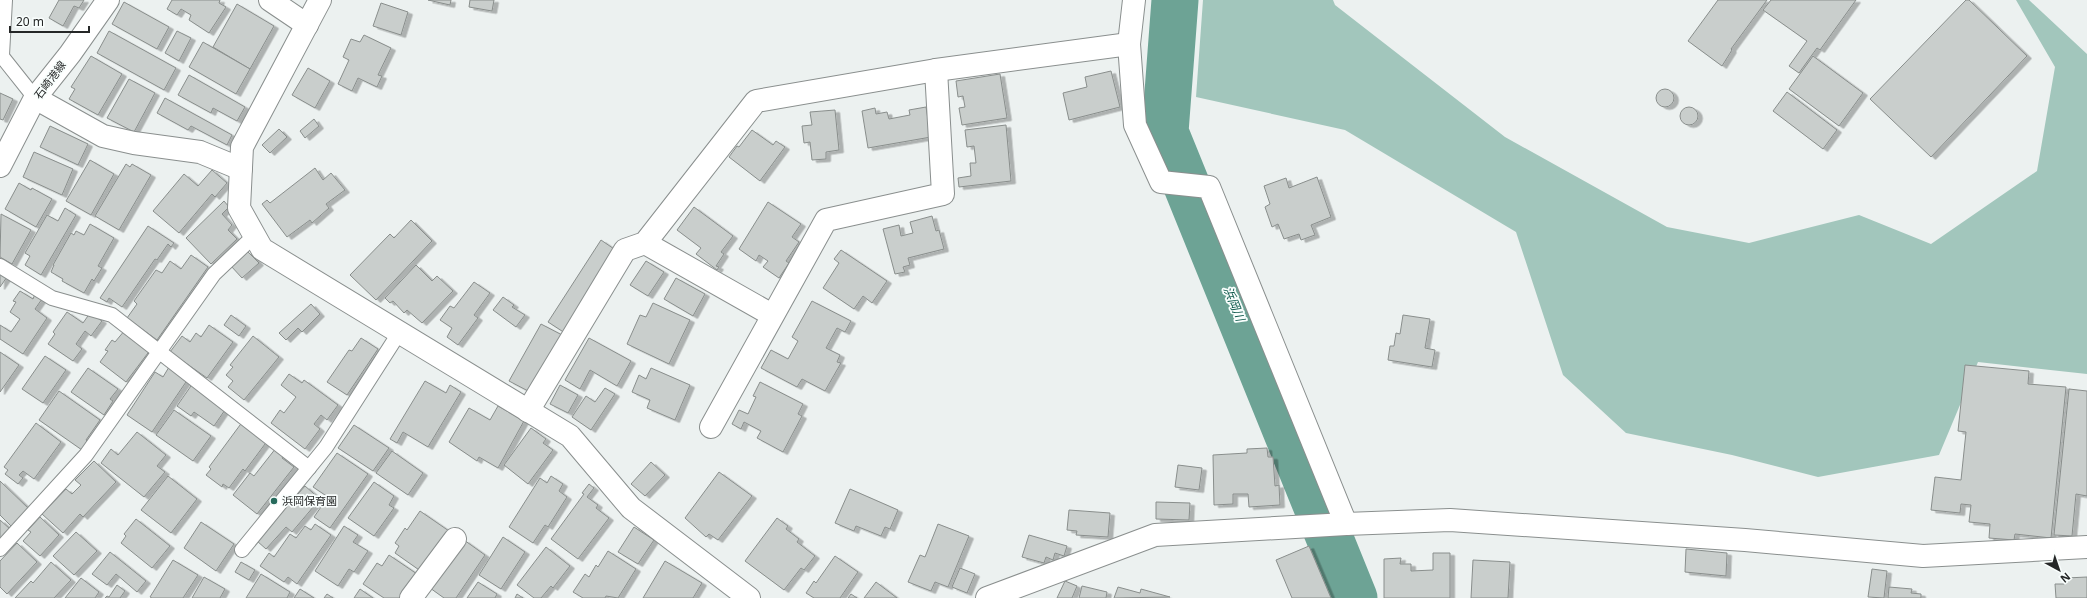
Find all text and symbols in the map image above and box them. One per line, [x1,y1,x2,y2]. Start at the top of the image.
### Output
scale bar [10,8,89,34]
text: 20 m [16,13,44,30]
street label: 石崎港線 [30,58,69,102]
water label: 浜岡川 [1220,284,1250,326]
place label: 浜岡保育園 [282,493,337,508]
marker: 浜岡保育園 [269,496,279,506]
north arrow [2039,550,2079,590]
text: N [2057,569,2074,587]

